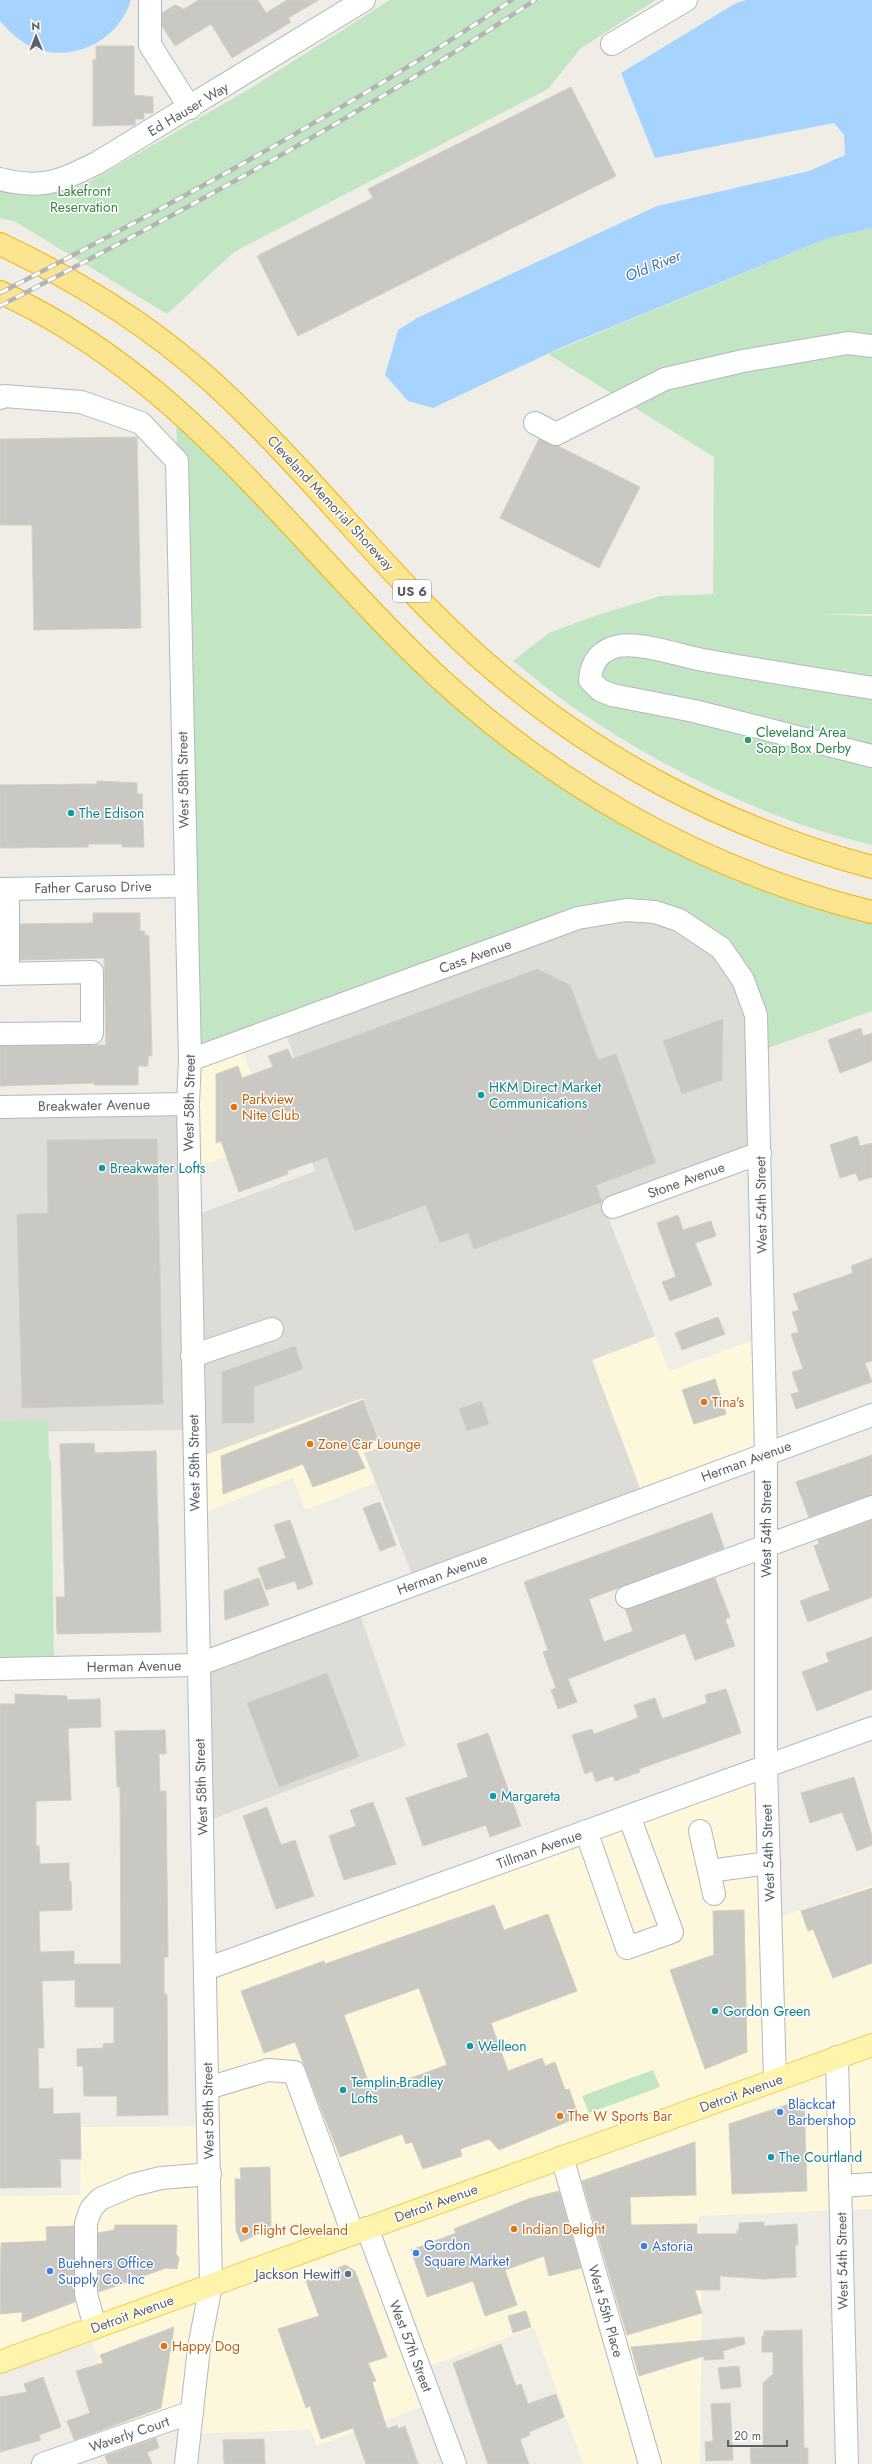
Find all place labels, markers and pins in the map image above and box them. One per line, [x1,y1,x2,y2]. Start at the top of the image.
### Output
place label: Cleveland Area Soap Box Derby [756,722,852,758]
marker: Cleveland Area Soap Box Derby [743,735,753,745]
place label: The Edison [79,803,144,823]
marker: The Edison [66,808,76,818]
place label: HKM Direct Market Communications [489,1077,602,1113]
place label: Parkview Nite Club [242,1089,299,1125]
marker: HKM Direct Market Communications [476,1090,486,1100]
marker: Parkview Nite Club [229,1102,239,1112]
place label: Breakwater Lofts [110,1158,206,1178]
marker: Breakwater Lofts [97,1163,107,1173]
place label: Tina's [712,1392,744,1412]
marker: Tina's [699,1397,709,1407]
place label: Zone Car Lounge [318,1434,421,1454]
marker: Zone Car Lounge [305,1439,315,1449]
place label: Margareta [501,1786,560,1806]
marker: Margareta [488,1791,498,1801]
place label: Gordon Green [723,2001,811,2021]
marker: Gordon Green [710,2006,720,2016]
place label: Welleon [478,2036,527,2056]
marker: Welleon [465,2041,475,2051]
place label: Templin-Bradley Lofts [351,2072,444,2108]
marker: Templin-Bradley Lofts [338,2085,348,2095]
place label: Blackcat Barbershop [788,2094,856,2130]
place label: The W Sports Bar [568,2106,672,2126]
marker: Blackcat Barbershop [775,2107,785,2117]
marker: The W Sports Bar [555,2111,565,2121]
place label: The Courtland [779,2147,862,2167]
marker: The Courtland [766,2152,776,2162]
place label: Indian Delight [522,2219,606,2239]
place label: Flight Cleveland [253,2220,348,2240]
marker: Indian Delight [509,2224,519,2234]
marker: Flight Cleveland [240,2225,250,2235]
place label: Gordon Square Market [424,2235,510,2271]
place label: Astoria [652,2236,693,2256]
marker: Astoria [639,2241,649,2251]
marker: Gordon Square Market [411,2248,421,2258]
place label: Buehners Office Supply Co. Inc [58,2253,154,2289]
place label: Jackson Hewitt [253,2264,341,2284]
marker: Buehners Office Supply Co. Inc [45,2266,55,2276]
marker: Jackson Hewitt [343,2269,353,2279]
place label: Happy Dog [172,2336,240,2356]
marker: Happy Dog [159,2341,169,2351]

